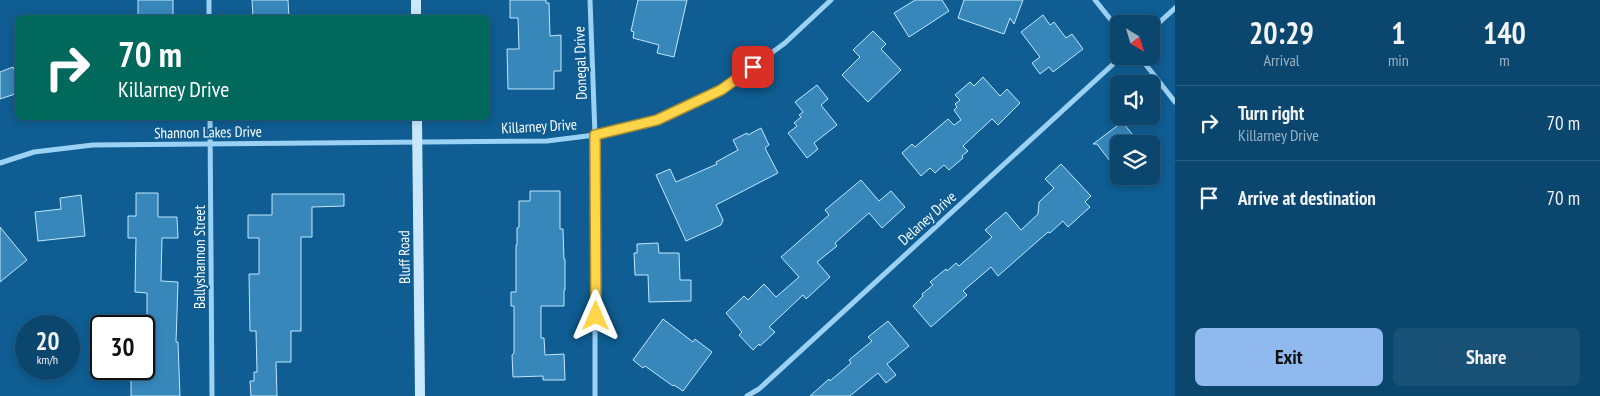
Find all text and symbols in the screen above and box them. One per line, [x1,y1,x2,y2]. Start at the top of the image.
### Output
text: 20:29 [1249,13,1314,52]
text: 1 [1391,13,1406,52]
text: 140 [1483,13,1526,52]
north arrow [1110,15,1160,65]
map controls [1110,15,1160,185]
street label: Donegal Drive [569,26,591,100]
text: 70 m [118,31,182,77]
icon: right [35,35,100,100]
pin [732,46,774,88]
text: Arrival [1263,50,1300,70]
text: min [1388,50,1409,70]
text: m [1499,50,1510,70]
icon: arrive [739,53,767,81]
text: Killarney Drive [118,75,229,103]
button: sound [1110,75,1160,125]
text: Turn right [1238,101,1304,125]
icon: right [1195,109,1223,137]
text: 70 m [1547,111,1580,135]
street label: Killarney Drive [501,115,577,137]
street label: Shannon Lakes Drive [154,122,262,142]
text: Killarney Drive [1238,125,1319,145]
button: layers [1110,135,1160,185]
icon: arrive [1195,184,1223,212]
text: Arrive at destination [1238,186,1376,210]
text: 70 m [1547,186,1580,210]
street label: Delaney Drive [894,187,960,249]
street label: Ballyshannon Street [190,205,209,309]
street label: Bluff Road [394,230,414,284]
position arrow [569,289,621,341]
speed limit sign: 30 [90,315,155,380]
text: 20 [36,325,59,357]
button: Exit [1195,328,1383,386]
button: Share [1393,328,1580,386]
text: km/h [37,352,58,367]

